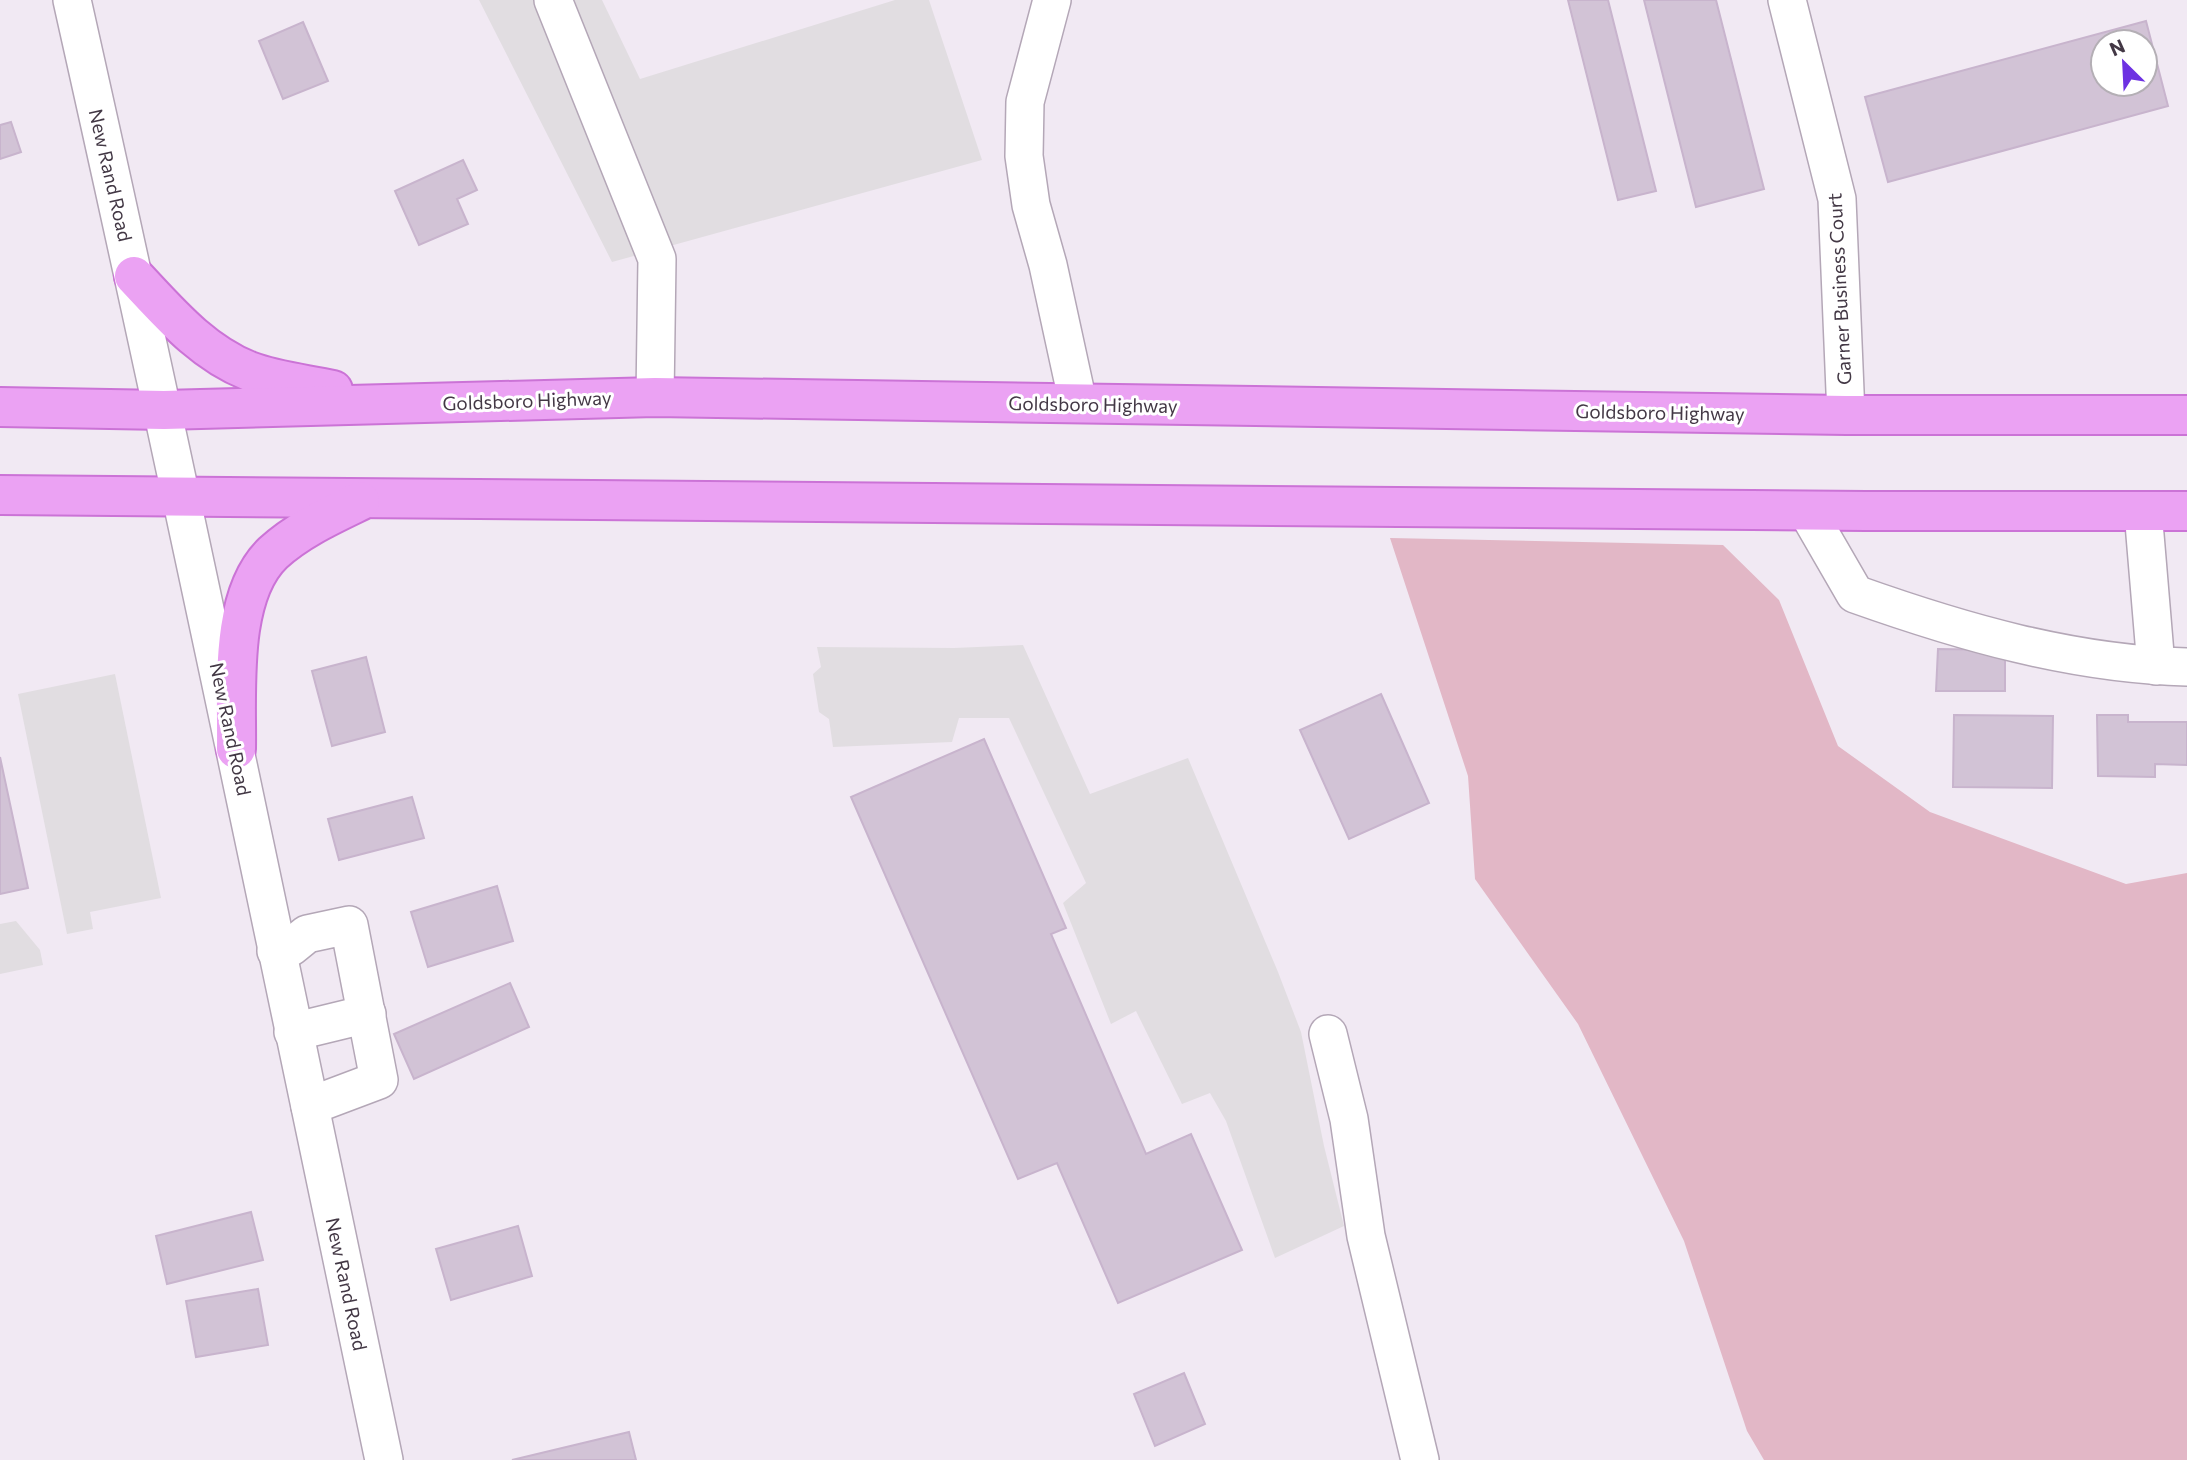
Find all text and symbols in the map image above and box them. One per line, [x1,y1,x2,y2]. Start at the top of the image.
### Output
north arrow [2089,28,2159,98]
text: N [2106,34,2128,60]
street label: New Rand Road [85,106,137,244]
street label: Garner Business Court [1822,192,1856,386]
street label: Goldsboro Highway [442,386,612,414]
street label: Goldsboro Highway [1008,391,1178,417]
street label: Goldsboro Highway [1575,399,1745,425]
street label: New Rand Road [206,660,256,798]
street label: New Rand Road [322,1215,372,1353]

